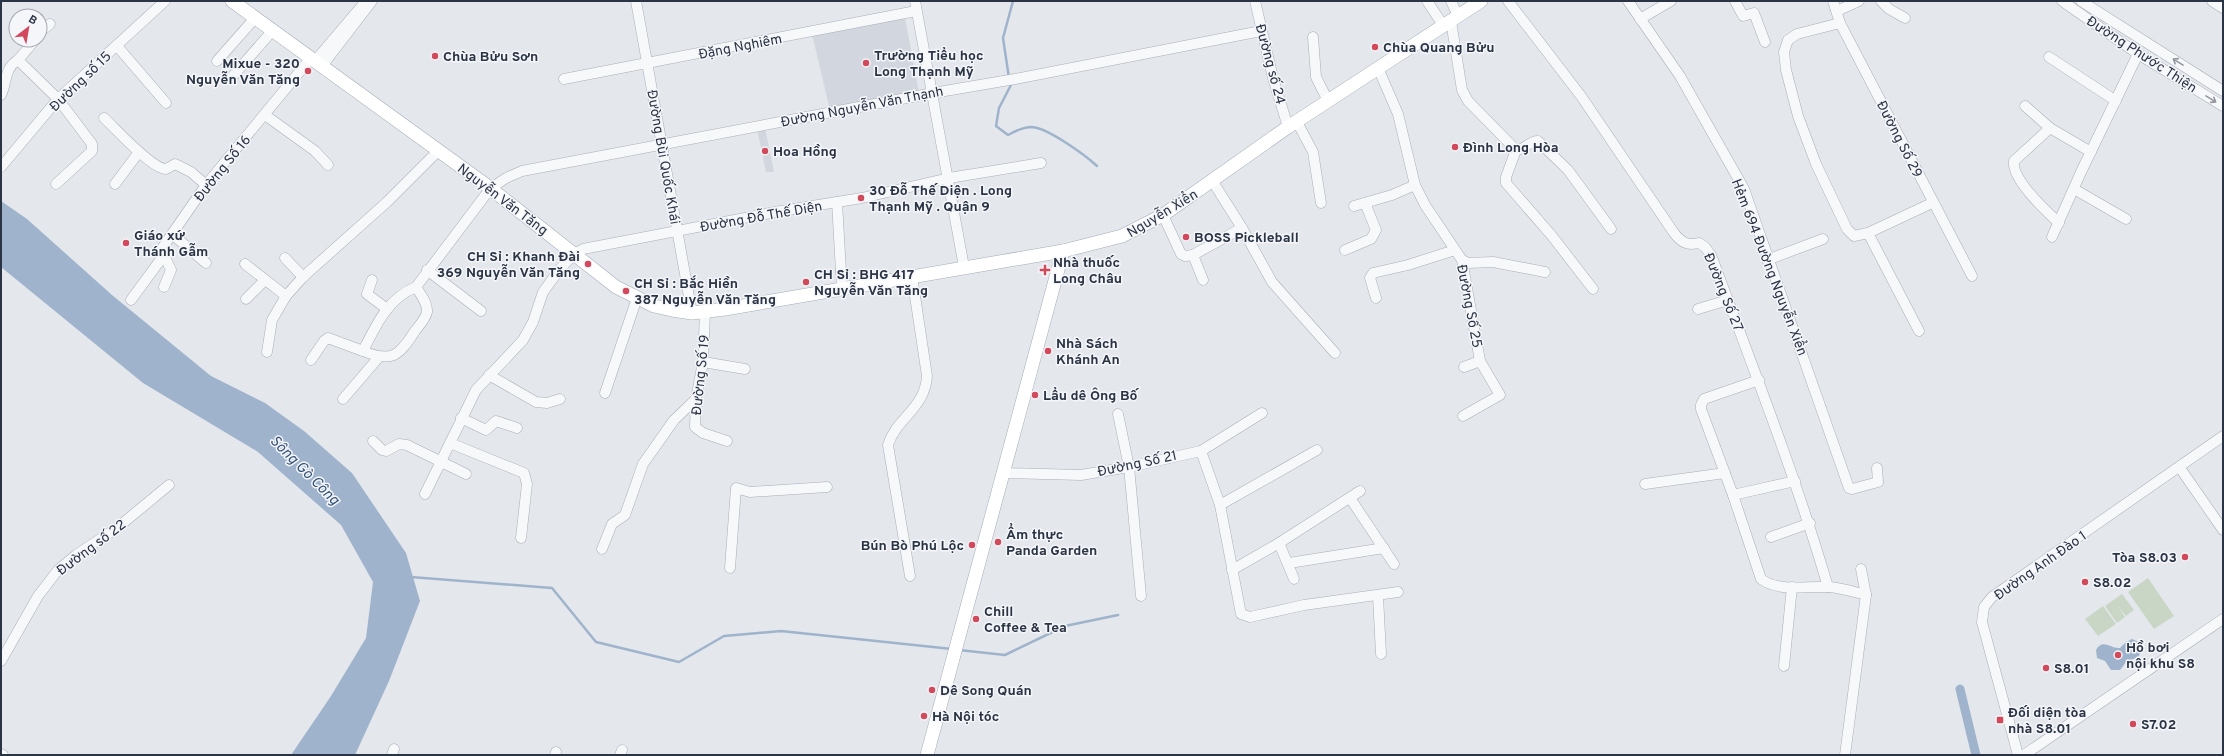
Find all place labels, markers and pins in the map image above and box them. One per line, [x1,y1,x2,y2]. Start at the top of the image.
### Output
place label: Chùa Quang Bửu [1383,40,1494,57]
marker: Chùa Quang Bửu [1370,42,1380,52]
place label: Trường Tiểu học Long Thạnh Mỹ [874,47,984,81]
place label: Chùa Bửu Sơn [443,49,538,66]
marker: Chùa Bửu Sơn [430,51,440,61]
place label: Mixue - 320 Nguyễn Văn Tăng [186,56,300,89]
marker: Trường Tiểu học Long Thạnh Mỹ [861,58,871,68]
marker: Mixue - 320 Nguyễn Văn Tăng [303,66,313,76]
place label: Đình Long Hòa [1463,140,1559,157]
marker: Đình Long Hòa [1450,142,1460,152]
place label: Hoa Hồng [773,144,837,161]
marker: Hoa Hồng [760,146,770,156]
place label: 30 Đỗ Thế Diện . Long Thạnh Mỹ . Quận 9 [869,181,1012,216]
marker: 30 Đỗ Thế Diện . Long Thạnh Mỹ . Quận 9 [856,193,866,203]
place label: Giáo xứ Thánh Gẫm [134,228,208,261]
place label: BOSS Pickleball [1194,230,1299,247]
marker: BOSS Pickleball [1181,232,1191,242]
marker: Giáo xứ Thánh Gẫm [121,238,131,248]
place label: CH Sỉ : Khanh Đài 369 Nguyễn Văn Tăng [437,249,580,282]
place label: Nhà thuốc Long Châu [1053,255,1122,288]
marker: CH Sỉ : Khanh Đài 369 Nguyễn Văn Tăng [583,259,593,269]
marker: Nhà thuốc Long Châu [1040,265,1050,275]
place label: CH Sỉ : BHG 417 Nguyễn Văn Tăng [814,267,928,300]
place label: CH Sỉ : Bắc Hiền 387 Nguyễn Văn Tăng [634,275,776,309]
marker: CH Sỉ : BHG 417 Nguyễn Văn Tăng [801,277,811,287]
marker: CH Sỉ : Bắc Hiền 387 Nguyễn Văn Tăng [621,286,631,296]
place label: Nhà Sách Khánh An [1056,336,1120,369]
marker: Nhà Sách Khánh An [1043,346,1053,356]
place label: Lẩu dê Ông Bố [1043,387,1140,405]
marker: Lẩu dê Ông Bố [1030,390,1040,400]
place label: Ẩm thực Panda Garden [1006,523,1097,560]
marker: Ẩm thực Panda Garden [993,537,1003,547]
place label: Bún Bò Phú Lộc [861,538,964,555]
marker: Bún Bò Phú Lộc [967,540,977,550]
place label: Tòa S8.03 [2112,550,2177,567]
marker: Tòa S8.03 [2180,552,2190,562]
place label: S8.02 [2093,575,2131,592]
marker: S8.02 [2080,577,2090,587]
place label: Chill Coffee & Tea [984,604,1067,637]
marker: Chill Coffee & Tea [971,614,981,624]
place label: Hồ bơi nội khu S8 [2126,640,2195,673]
marker: Hồ bơi nội khu S8 [2113,650,2123,660]
place label: S8.01 [2054,661,2089,678]
marker: S8.01 [2041,663,2051,673]
place label: Dê Song Quán [940,683,1032,700]
marker: Dê Song Quán [927,685,937,695]
place label: Đối diện tòa nhà S8.01 [2008,705,2086,738]
place label: Hà Nội tóc [932,709,999,726]
marker: Hà Nội tóc [919,711,929,721]
marker: Đối diện tòa nhà S8.01 [1995,715,2005,725]
place label: S7.02 [2141,717,2176,734]
marker: S7.02 [2128,719,2138,729]

